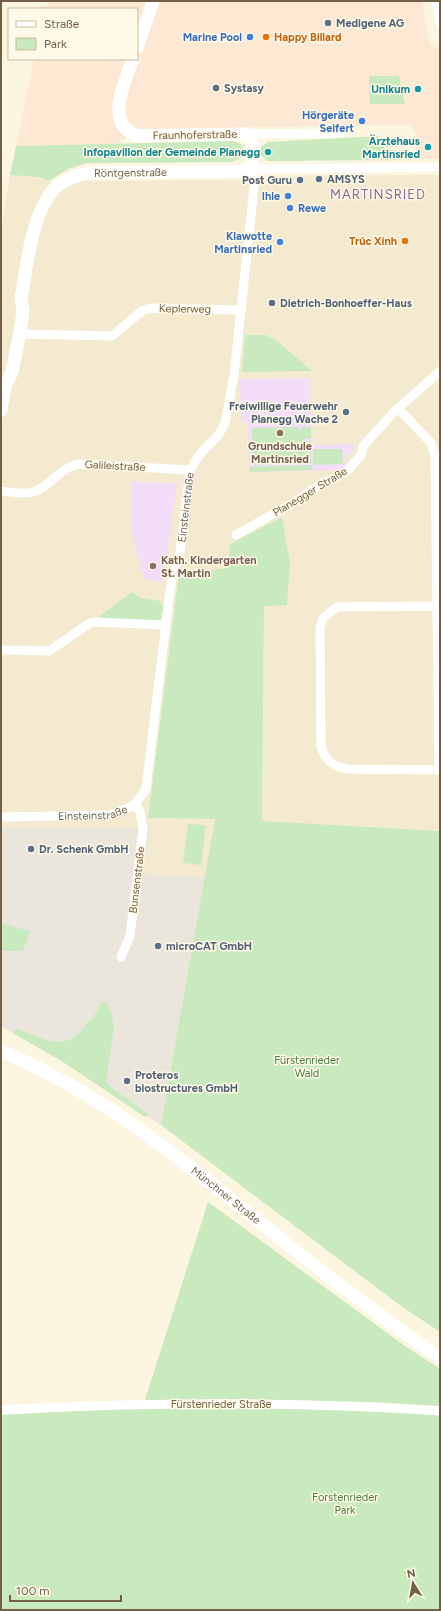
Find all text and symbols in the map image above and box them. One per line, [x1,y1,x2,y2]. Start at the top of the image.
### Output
legend [8,8,138,60]
text: Straße [44,17,80,31]
place label: Medigene AG [336,17,404,30]
marker: Medigene AG [323,18,333,28]
place label: Marine Pool [183,31,242,44]
place label: Happy Billard [274,31,342,44]
marker: Marine Pool [245,32,255,42]
marker: Happy Billard [261,32,271,42]
text: Park [44,37,67,51]
place label: Systasy [224,82,264,95]
marker: Systasy [211,83,221,93]
place label: Unikum [371,83,410,96]
marker: Unikum [413,84,423,94]
place label: Hörgeräte Seifert [302,109,355,135]
marker: Hörgeräte Seifert [357,116,367,126]
street label: Fraunhoferstraße [153,128,237,142]
place label: Ärztehaus Martinsried [362,134,420,161]
marker: Ärztehaus Martinsried [423,142,433,152]
place label: Infopavillon der Gemeinde Planegg [83,146,260,159]
marker: Infopavillon der Gemeinde Planegg [263,147,273,157]
street label: Röntgenstraße [94,165,167,179]
place label: AMSYS [327,173,365,186]
place label: Post Guru [242,174,292,187]
marker: AMSYS [314,174,324,184]
marker: Post Guru [295,175,305,185]
district label: MARTINSRIED [330,187,426,202]
place label: Ihle [262,190,280,203]
marker: Ihle [283,191,293,201]
place label: Rewe [298,202,326,215]
marker: Rewe [285,203,295,213]
place label: Klawotte Martinsried [214,230,272,256]
place label: Trúc Xinh [349,235,397,248]
marker: Trúc Xinh [400,236,410,246]
marker: Klawotte Martinsried [275,237,285,247]
place label: Dietrich-Bonhoeffer-Haus [280,297,412,310]
marker: Dietrich-Bonhoeffer-Haus [267,298,277,308]
street label: Keplerweg [159,302,211,316]
place label: Freiwillige Feuerwehr Planegg Wache 2 [229,400,339,426]
marker: Freiwillige Feuerwehr Planegg Wache 2 [341,407,351,417]
marker: Grundschule Martinsried [275,428,285,438]
place label: Grundschule Martinsried [248,440,312,466]
street label: Galileistraße [84,458,146,474]
street label: Planegger Straße [270,465,350,519]
street label: Einsteinstraße [175,472,196,543]
place label: Kath. Kindergarten St. Martin [161,554,256,580]
marker: Kath. Kindergarten St. Martin [148,561,158,571]
street label: Einsteinstraße [58,802,129,822]
place label: Dr. Schenk GmbH [39,843,129,856]
marker: Dr. Schenk GmbH [26,844,36,854]
street label: Bunsenstraße [126,846,148,914]
place label: microCAT GmbH [166,940,252,953]
marker: microCAT GmbH [153,941,163,951]
park label: Fürstenrieder Wald [274,1054,340,1080]
place label: Proteros biostructures GmbH [135,1069,238,1095]
marker: Proteros biostructures GmbH [122,1076,132,1086]
street label: Münchner Straße [189,1164,263,1227]
street label: Fürstenrieder Straße [171,1398,271,1411]
park label: Forstenrieder Park [312,1491,378,1517]
north arrow [393,1563,433,1603]
text: N [406,1566,417,1581]
scale bar [10,1577,121,1603]
text: 100 m [16,1584,50,1598]

